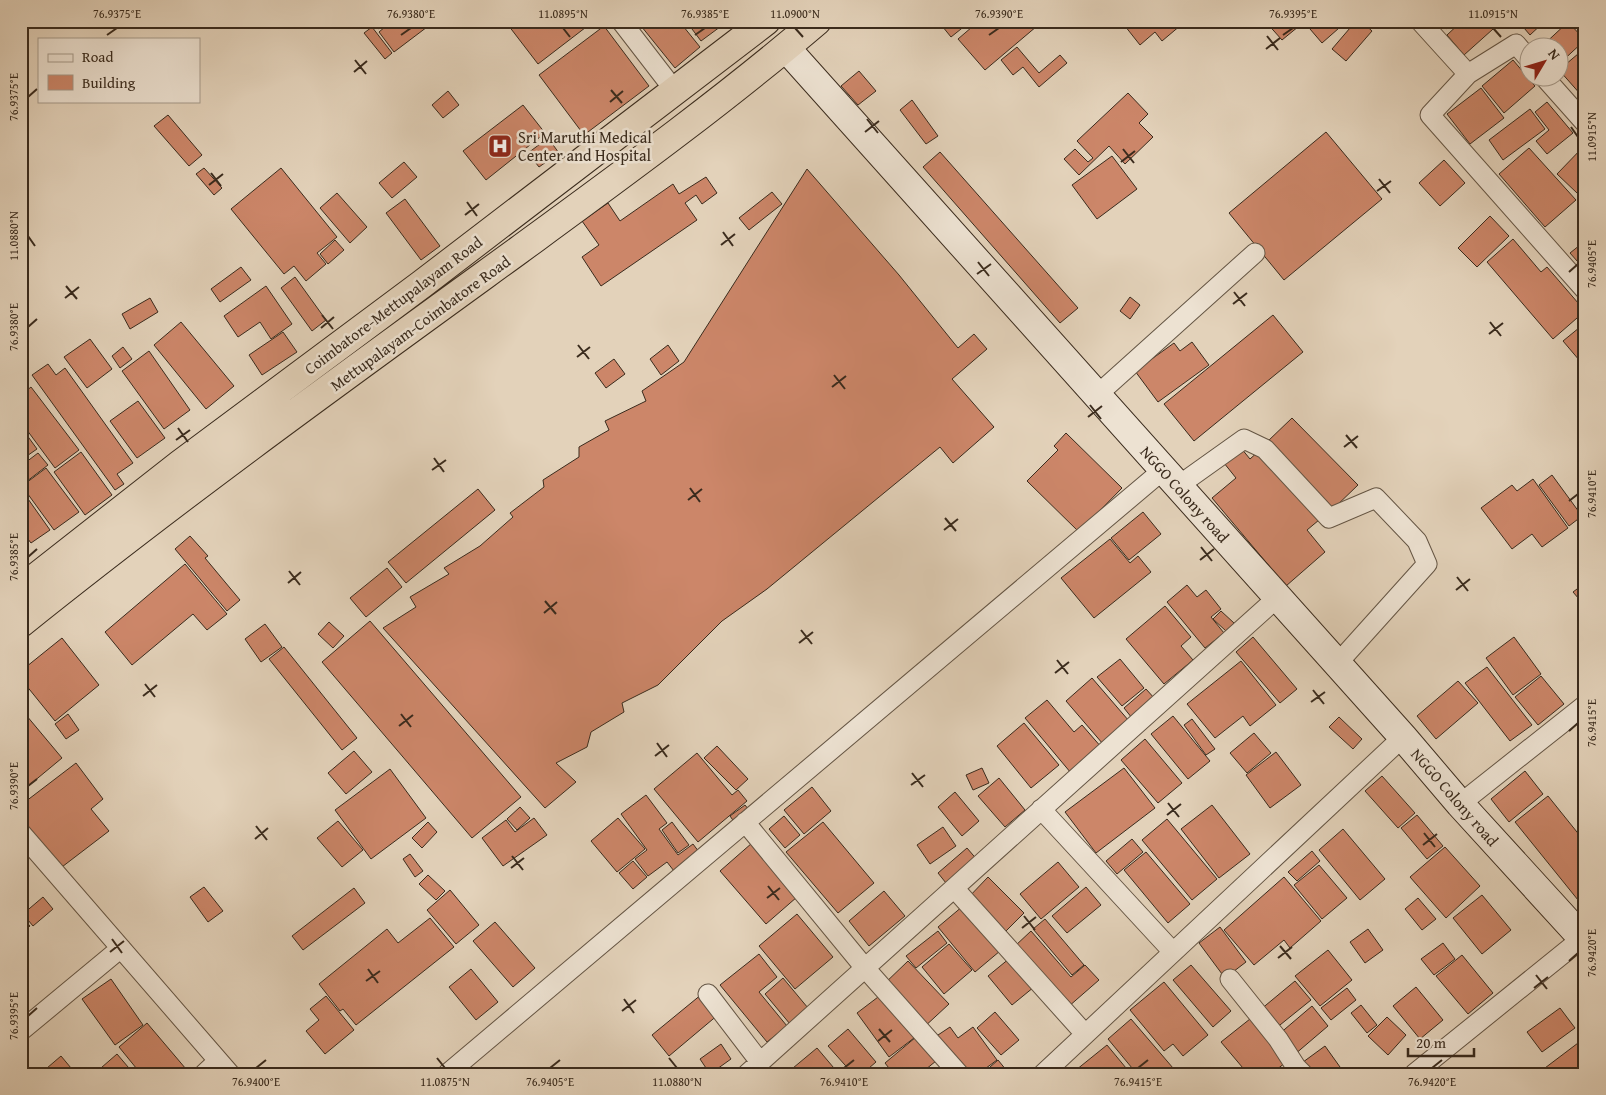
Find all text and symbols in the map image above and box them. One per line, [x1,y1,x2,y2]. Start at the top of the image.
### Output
text: 76.9375°E [93,5,141,22]
text: 76.9380°E [387,5,435,22]
text: 11.0895°N [538,5,588,22]
text: 76.9385°E [681,5,729,22]
text: 11.0900°N [770,5,820,22]
text: 76.9390°E [975,5,1023,22]
text: 76.9395°E [1269,5,1317,22]
text: 11.0915°N [1468,5,1518,22]
legend [38,38,200,102]
north arrow [1518,38,1568,88]
text: N [1543,44,1565,64]
text: Road [82,46,113,67]
text: Building [82,72,136,93]
text: 76.9375°E [5,73,22,121]
text: 11.0915°N [1583,112,1600,162]
place label: Sri Maruthi Medical Center and Hospital [518,125,652,167]
hospital icon: Sri Maruthi Medical Center and Hospital [487,133,513,159]
text: 11.0880°N [5,211,22,261]
street label: Coimbatore-Mettupalayam Road [299,230,487,380]
text: 76.9405°E [1583,240,1600,288]
street label: Mettupalayam-Coimbatore Road [325,249,515,397]
text: 76.9380°E [5,303,22,351]
street label: NGGO Colony road [1135,440,1235,548]
text: 76.9410°E [1583,470,1600,518]
text: 76.9385°E [5,533,22,581]
text: 76.9415°E [1583,699,1600,747]
street label: NGGO Colony road [1406,743,1505,852]
text: 76.9390°E [5,762,22,810]
text: 76.9420°E [1583,929,1600,977]
text: 76.9395°E [5,992,22,1040]
scale bar [1408,1025,1475,1057]
text: 20 m [1416,1032,1447,1053]
text: 76.9400°E [232,1073,280,1090]
text: 11.0875°N [420,1073,470,1090]
text: 76.9405°E [526,1073,574,1090]
text: 11.0880°N [652,1073,702,1090]
text: 76.9410°E [820,1073,868,1090]
text: 76.9415°E [1114,1073,1162,1090]
text: 76.9420°E [1408,1073,1456,1090]

